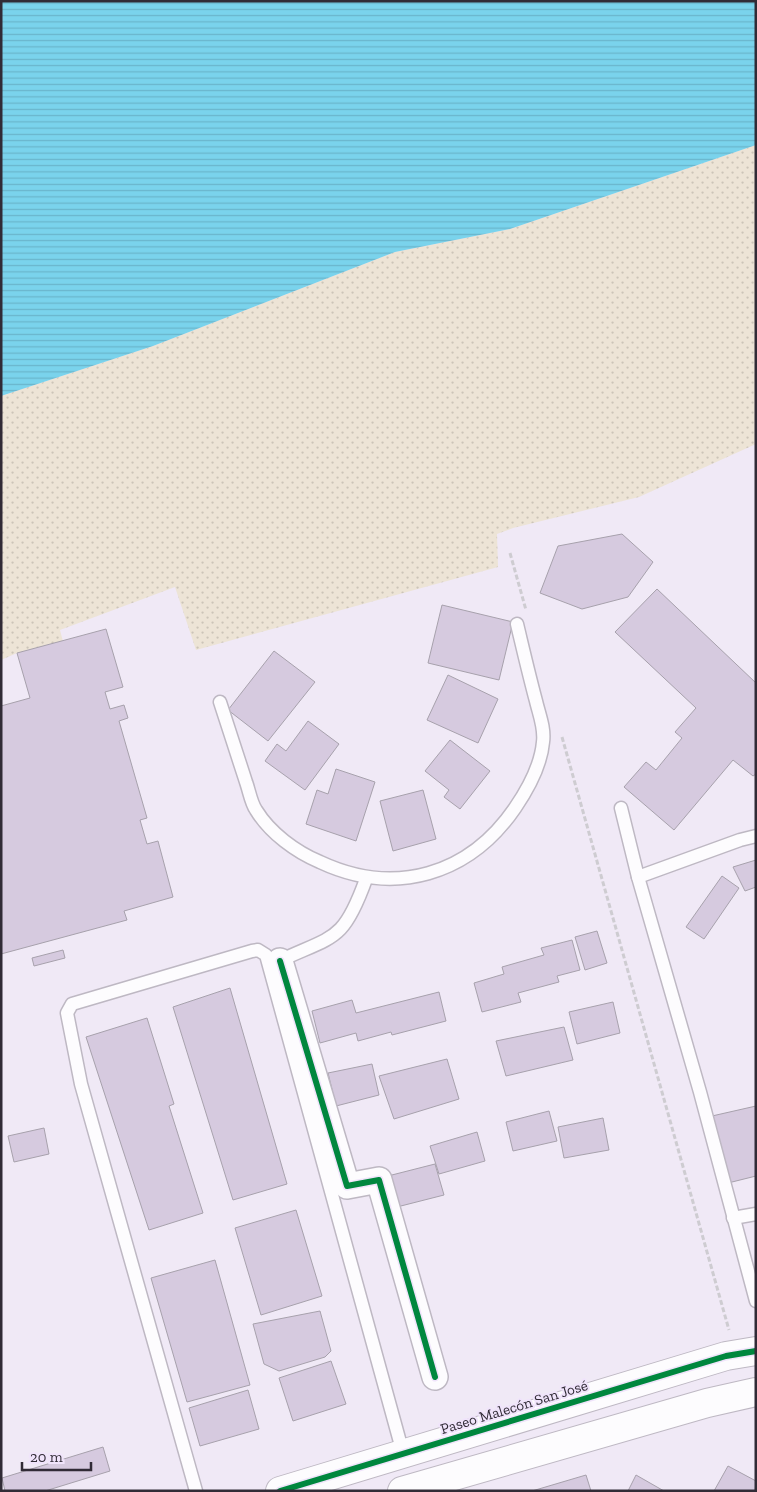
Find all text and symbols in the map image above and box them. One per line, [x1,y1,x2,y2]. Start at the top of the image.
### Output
street label: Paseo Malecón San José [438,1376,590,1438]
scale bar [22,1440,91,1472]
text: 20 m [30,1448,63,1466]

